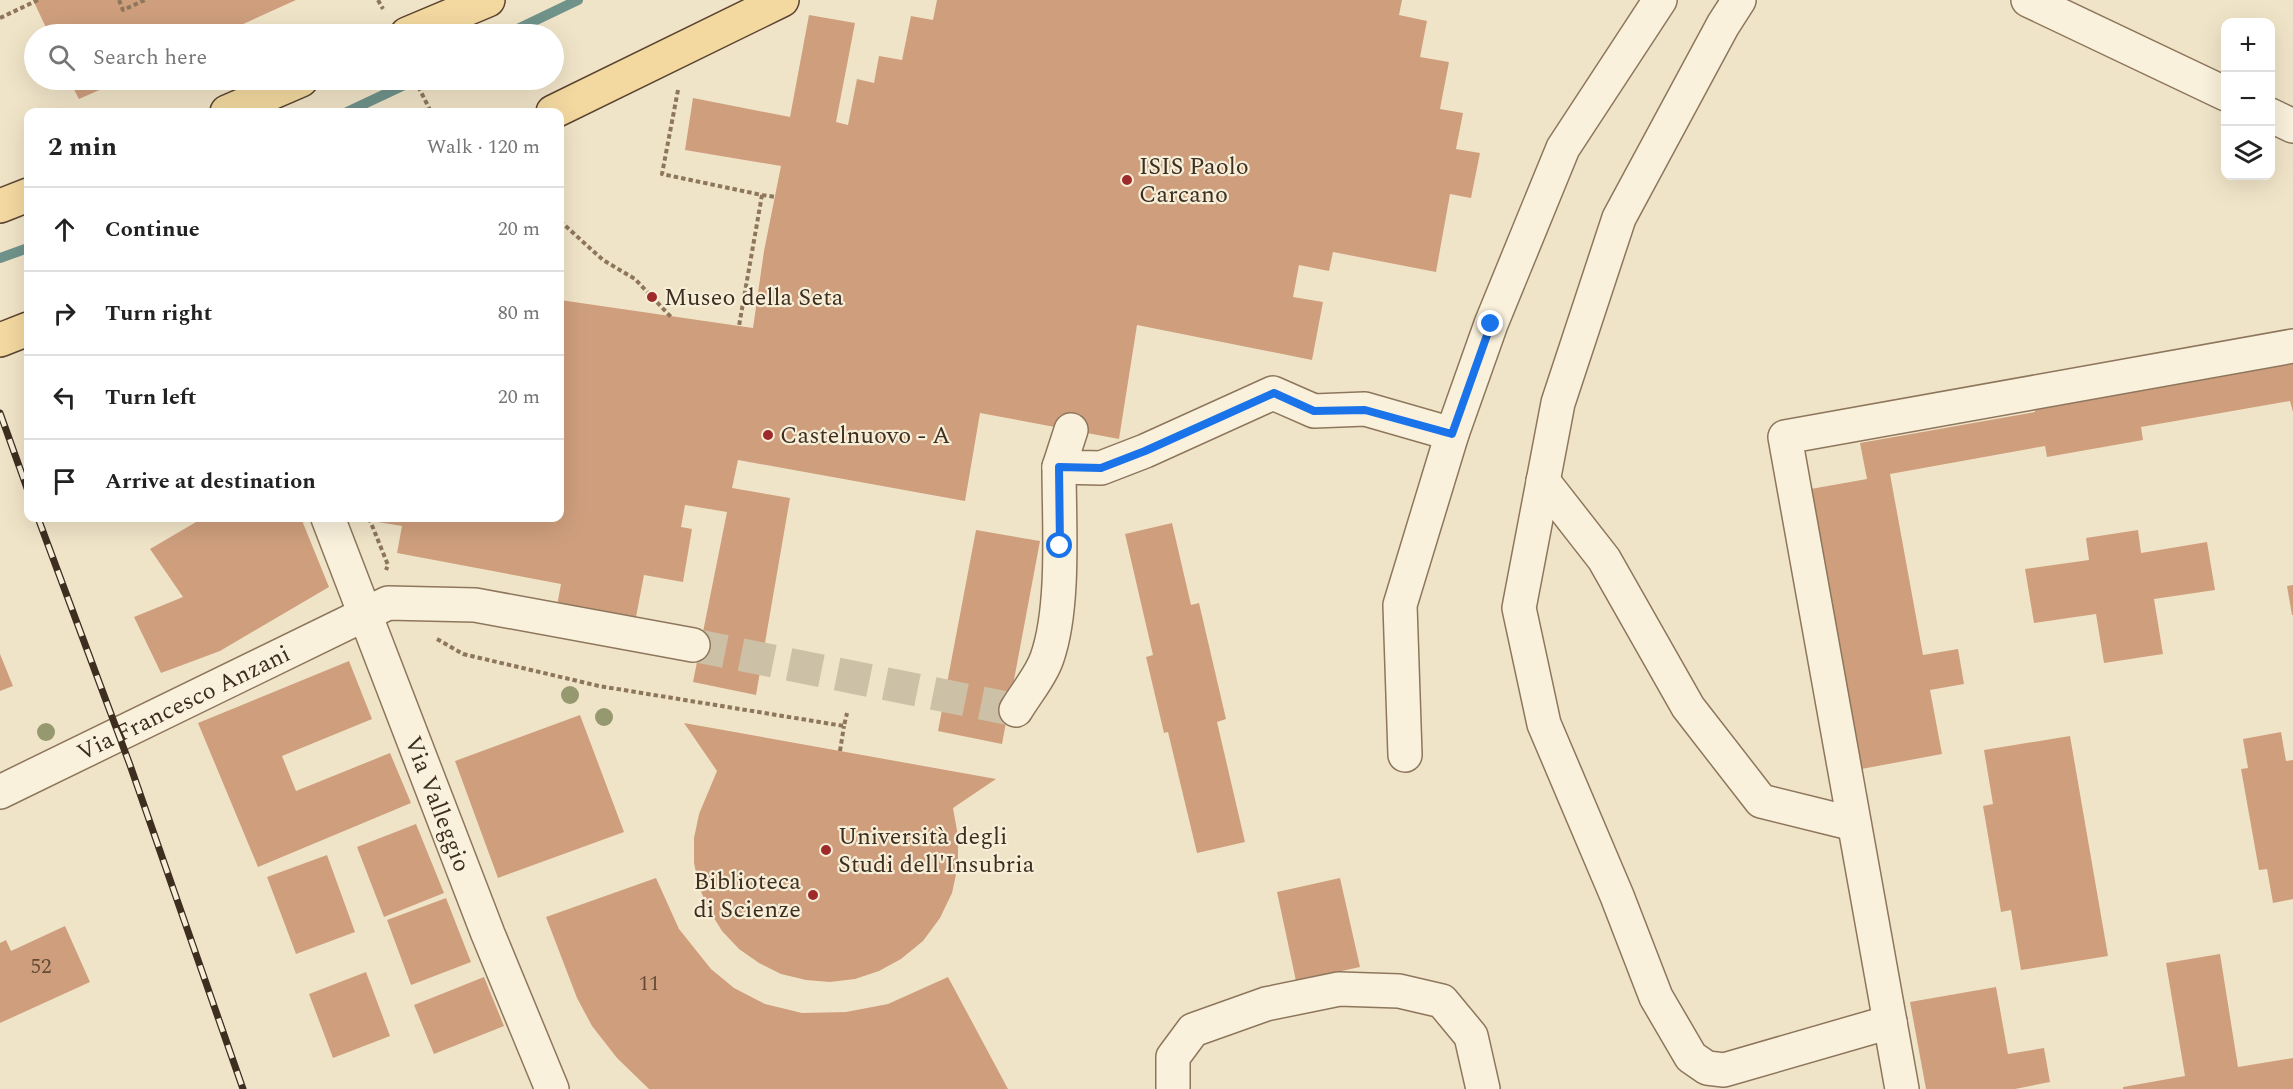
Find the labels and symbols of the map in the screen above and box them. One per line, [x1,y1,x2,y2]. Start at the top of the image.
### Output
place label: ISIS Paolo Carcano [1139,149,1249,213]
marker: ISIS Paolo Carcano [1120,173,1134,187]
place label: Museo della Seta [664,280,844,316]
marker: Museo della Seta [645,290,659,304]
route end [1477,310,1503,336]
place label: Castelnuovo - A [780,418,950,454]
marker: Castelnuovo - A [761,428,775,442]
route start [1046,532,1072,558]
street label: Via Francesco Anzani [71,636,296,771]
street label: Via Valleggio [394,731,479,877]
place label: Università degli Studi dell'Insubria [838,819,1035,883]
marker: Università degli Studi dell'Insubria [819,843,833,857]
place label: Biblioteca di Scienze [693,864,801,928]
marker: Biblioteca di Scienze [806,888,820,902]
house number: 52 [31,951,52,983]
house number: 11 [639,968,660,1000]

